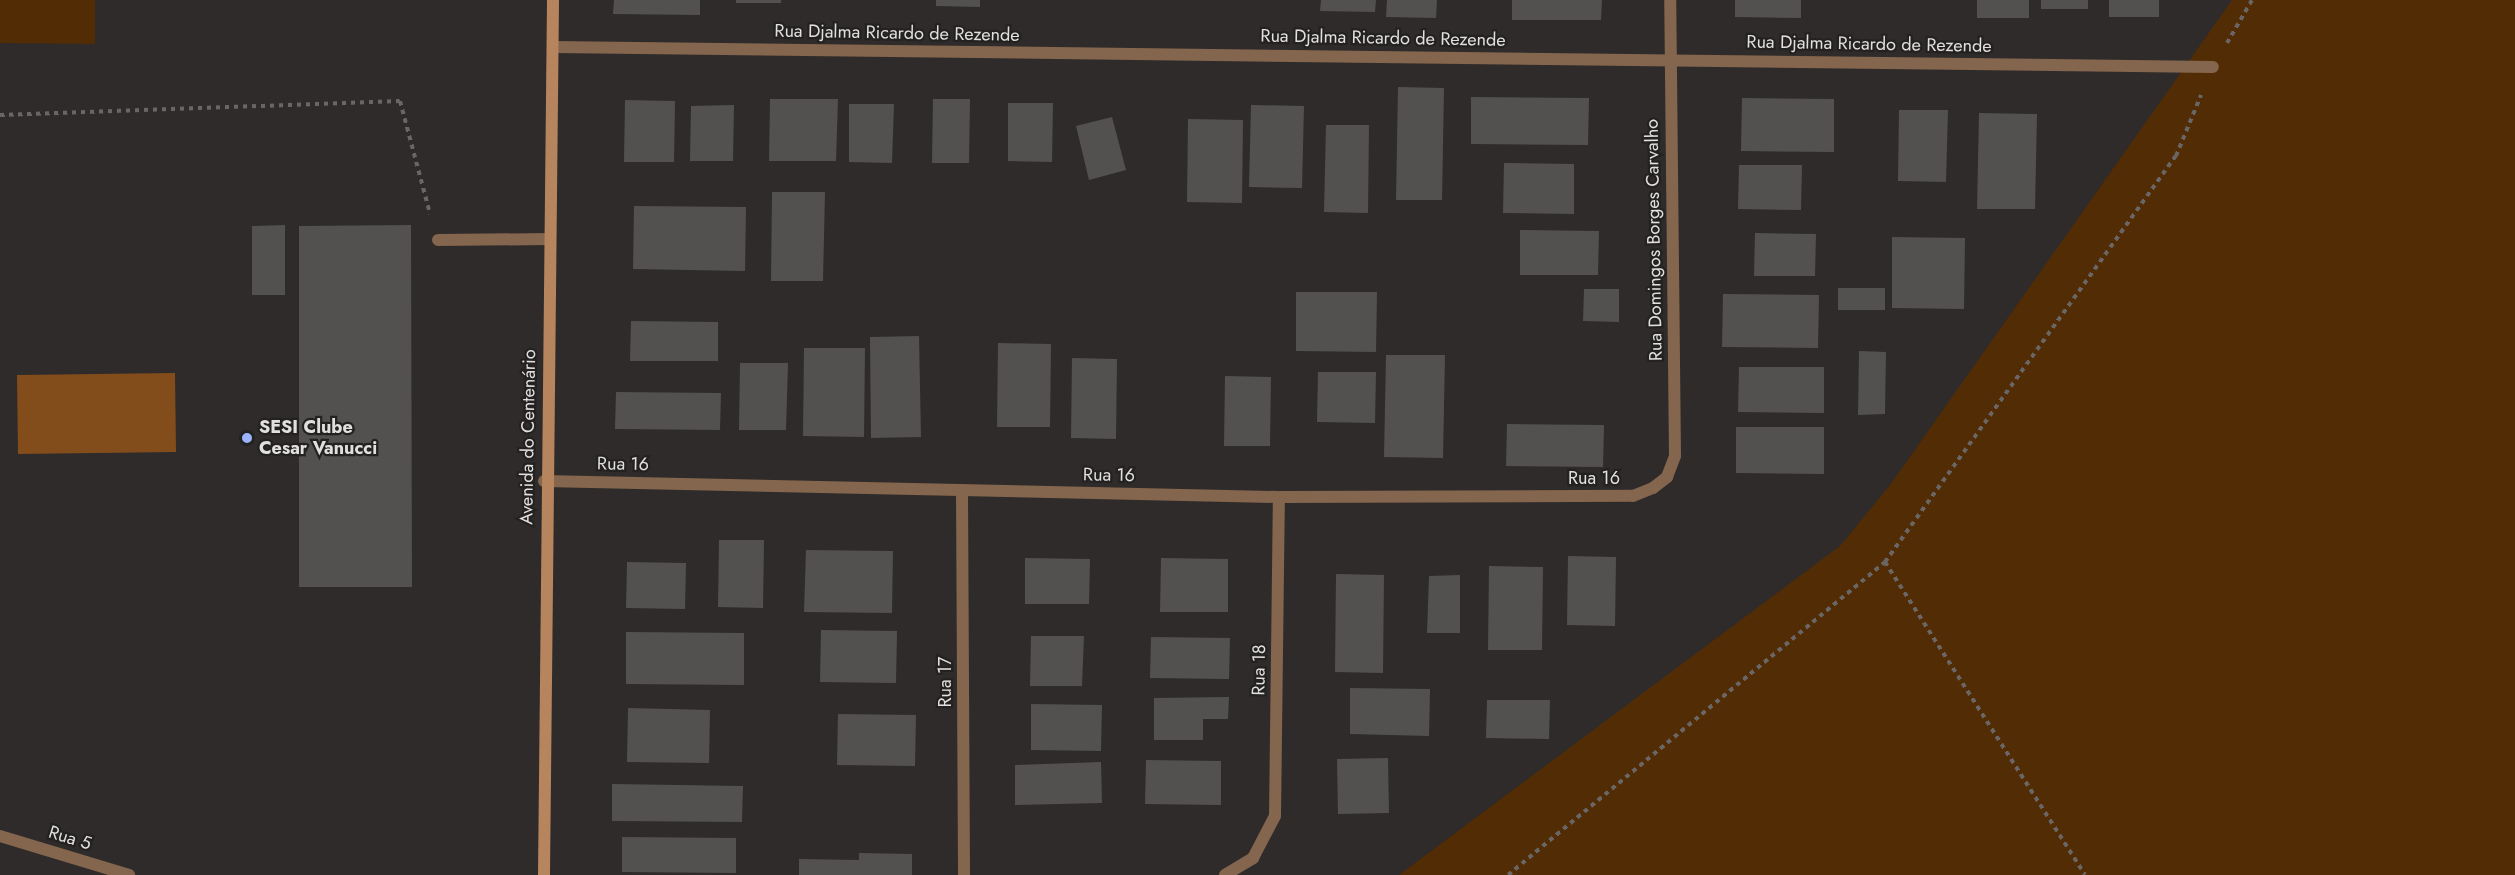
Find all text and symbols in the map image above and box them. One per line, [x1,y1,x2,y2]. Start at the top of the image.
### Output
street label: Rua Djalma Ricardo de Rezende [774,20,1020,46]
street label: Rua Djalma Ricardo de Rezende [1260,25,1506,51]
street label: Rua Djalma Ricardo de Rezende [1746,31,1992,57]
street label: Rua Domingos Borges Carvalho [1641,119,1667,361]
street label: Avenida do Centenário [516,349,540,525]
place label: SESI Clube Cesar Vanucci [259,417,377,460]
marker: SESI Clube Cesar Vanucci [240,431,254,445]
street label: Rua 16 [597,453,649,475]
street label: Rua 16 [1083,464,1135,486]
street label: Rua 16 [1568,467,1620,489]
street label: Rua 18 [1248,644,1270,696]
street label: Rua 17 [934,656,956,708]
street label: Rua 5 [46,821,94,855]

